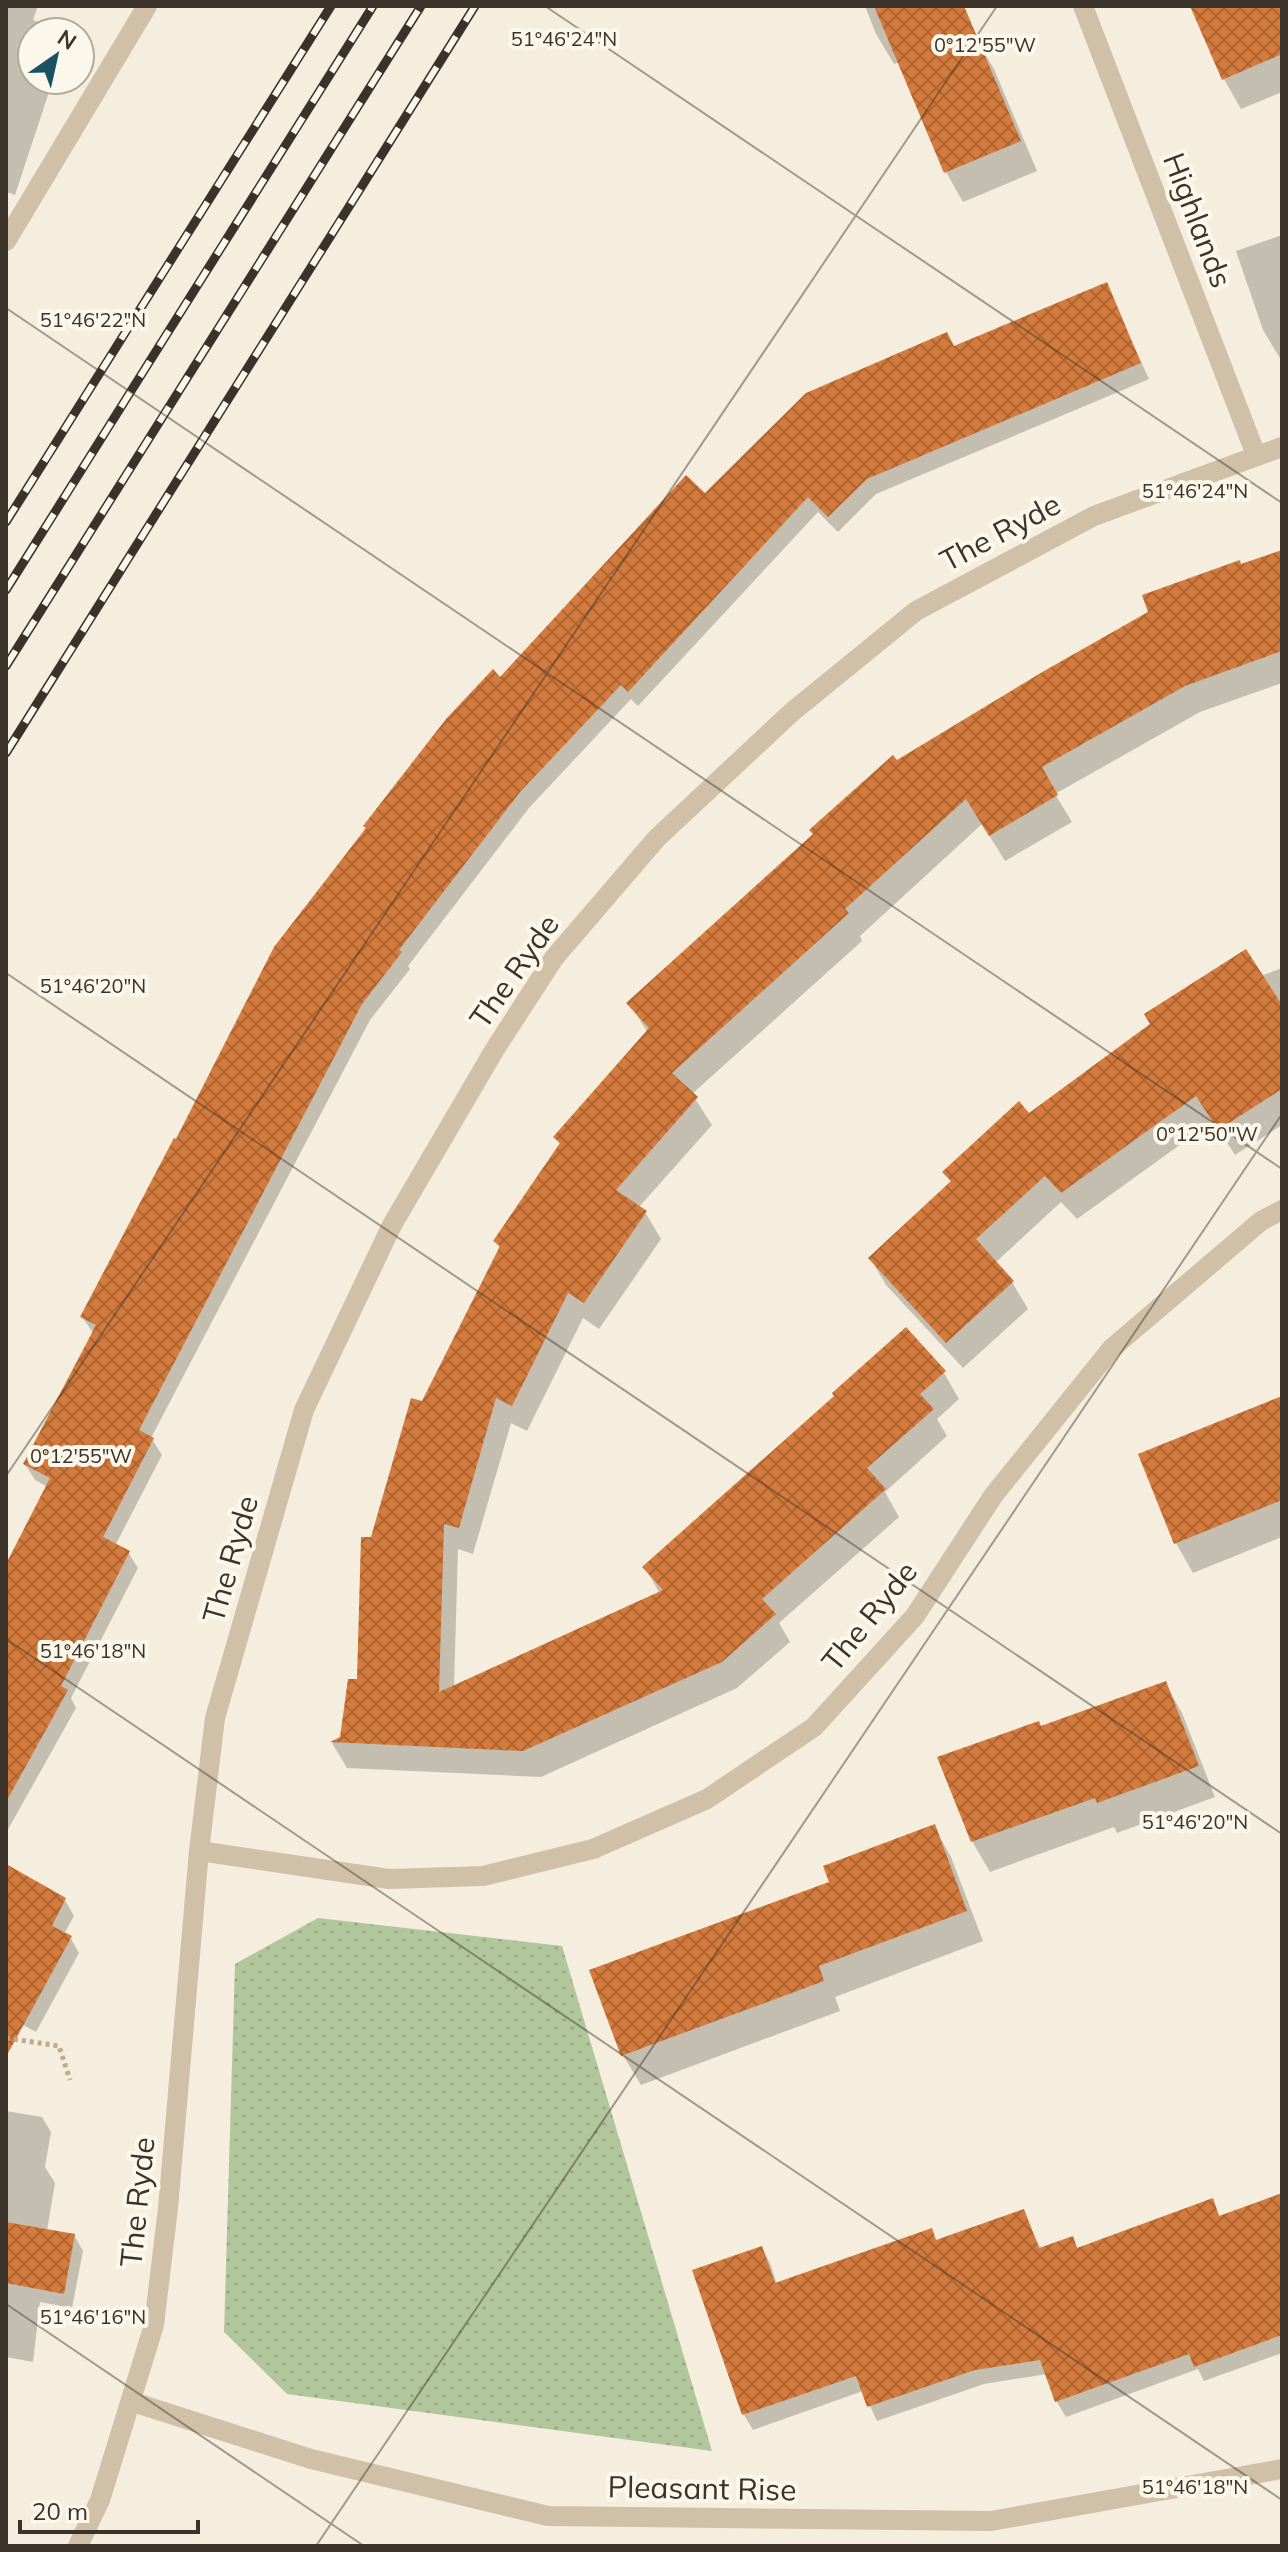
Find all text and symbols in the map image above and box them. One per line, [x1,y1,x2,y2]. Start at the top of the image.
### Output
north arrow [16,16,96,96]
text: N [52,23,82,56]
text: 51°46'24"N [511,26,617,51]
text: 0°12'55"W [934,32,1036,57]
street label: Highlands [1155,147,1241,293]
text: 51°46'22"N [40,307,146,332]
text: 51°46'24"N [1142,478,1248,503]
street label: The Ryde [933,485,1067,579]
street label: The Ryde [461,907,567,1035]
text: 51°46'20"N [40,973,146,998]
text: 0°12'50"W [1156,1121,1258,1146]
text: 0°12'55"W [30,1443,132,1468]
street label: The Ryde [194,1491,266,1627]
street label: The Ryde [813,1553,925,1679]
text: 51°46'18"N [40,1638,146,1663]
text: 51°46'20"N [1142,1809,1248,1834]
street label: The Ryde [111,2135,163,2269]
text: 51°46'16"N [40,2304,146,2329]
street label: Pleasant Rise [607,2467,797,2509]
text: 51°46'18"N [1142,2474,1248,2499]
scale bar [20,2484,198,2534]
text: 20 m [32,2496,88,2526]

